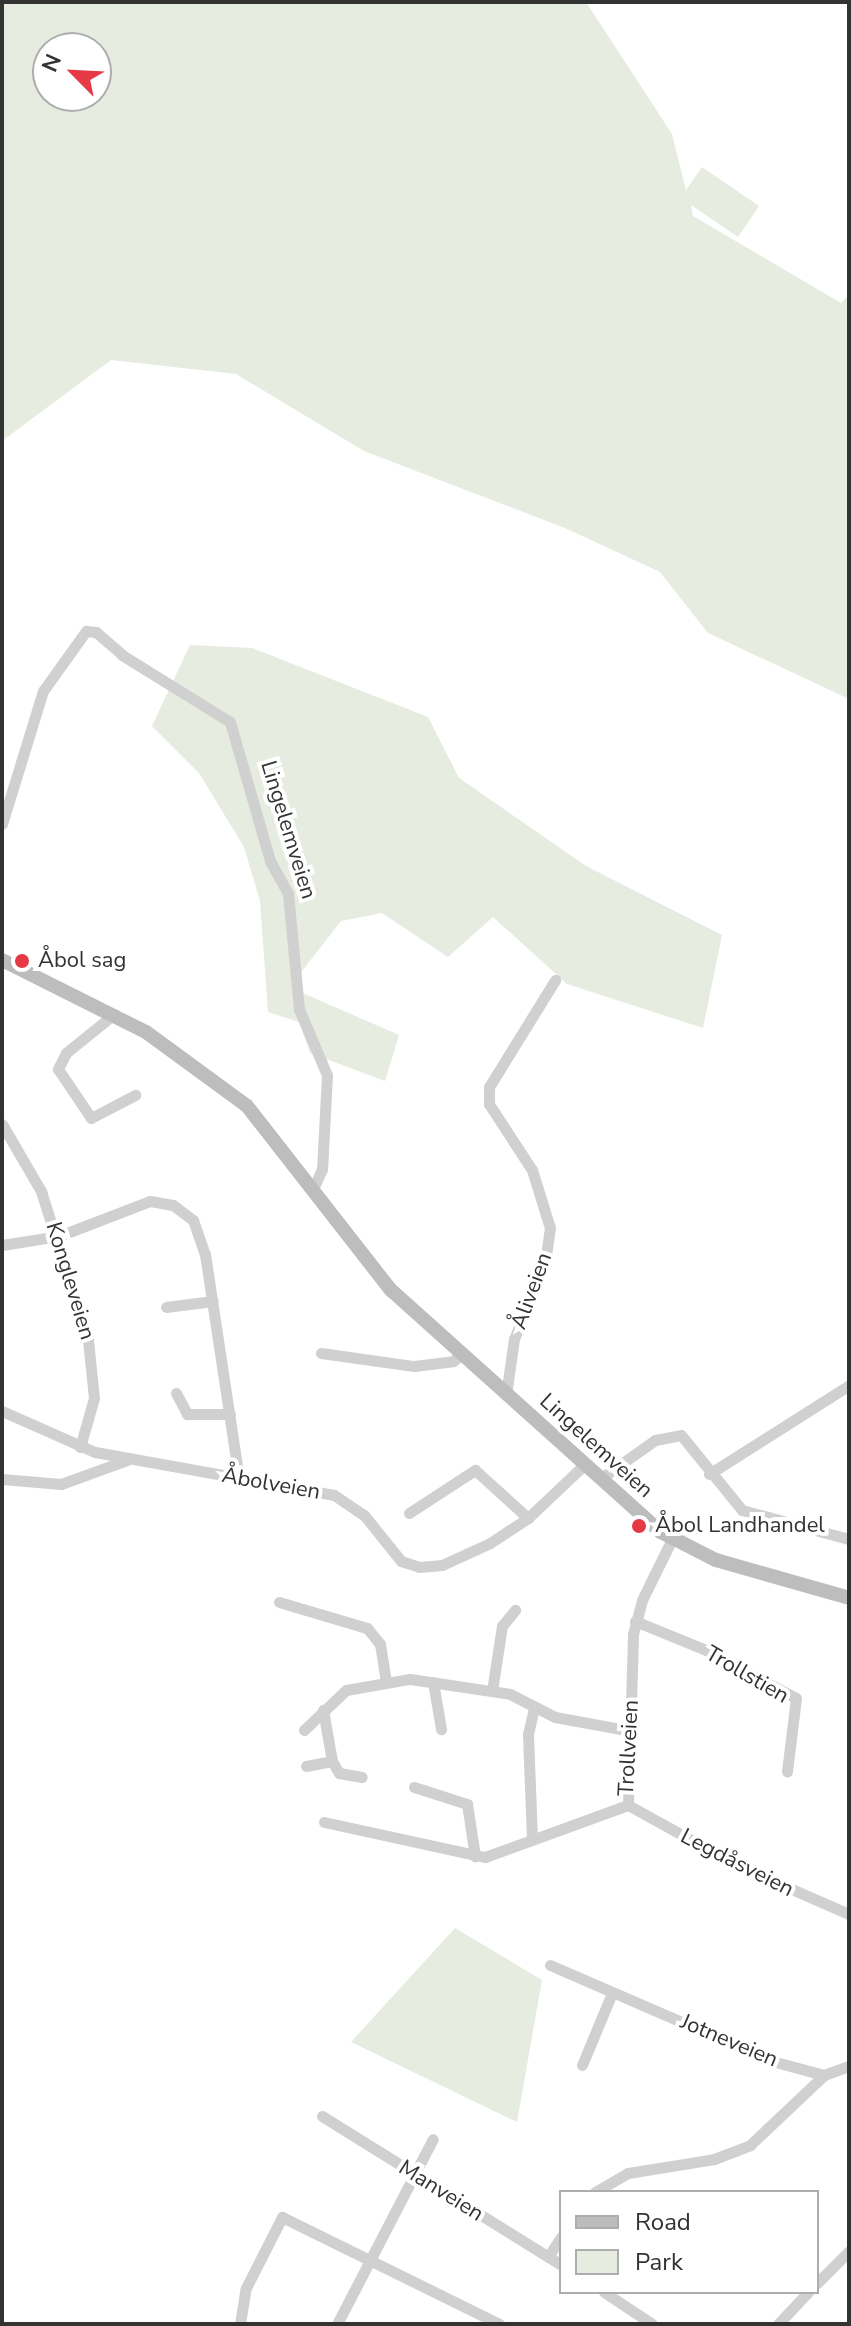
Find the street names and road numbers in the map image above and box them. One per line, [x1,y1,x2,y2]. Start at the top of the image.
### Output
street label: Lingelemveien [254,758,322,902]
street label: Kongleveien [40,1219,100,1343]
street label: Åliveien [506,1249,558,1333]
street label: Lingelemveien [534,1388,658,1504]
street label: Åbolveien [220,1462,322,1506]
street label: Trollstien [701,1641,793,1709]
street label: Trollveien [613,1699,645,1797]
street label: Legdåsveien [676,1823,798,1903]
street label: Jotneveien [676,2009,782,2073]
street label: Manveien [394,2155,488,2227]

